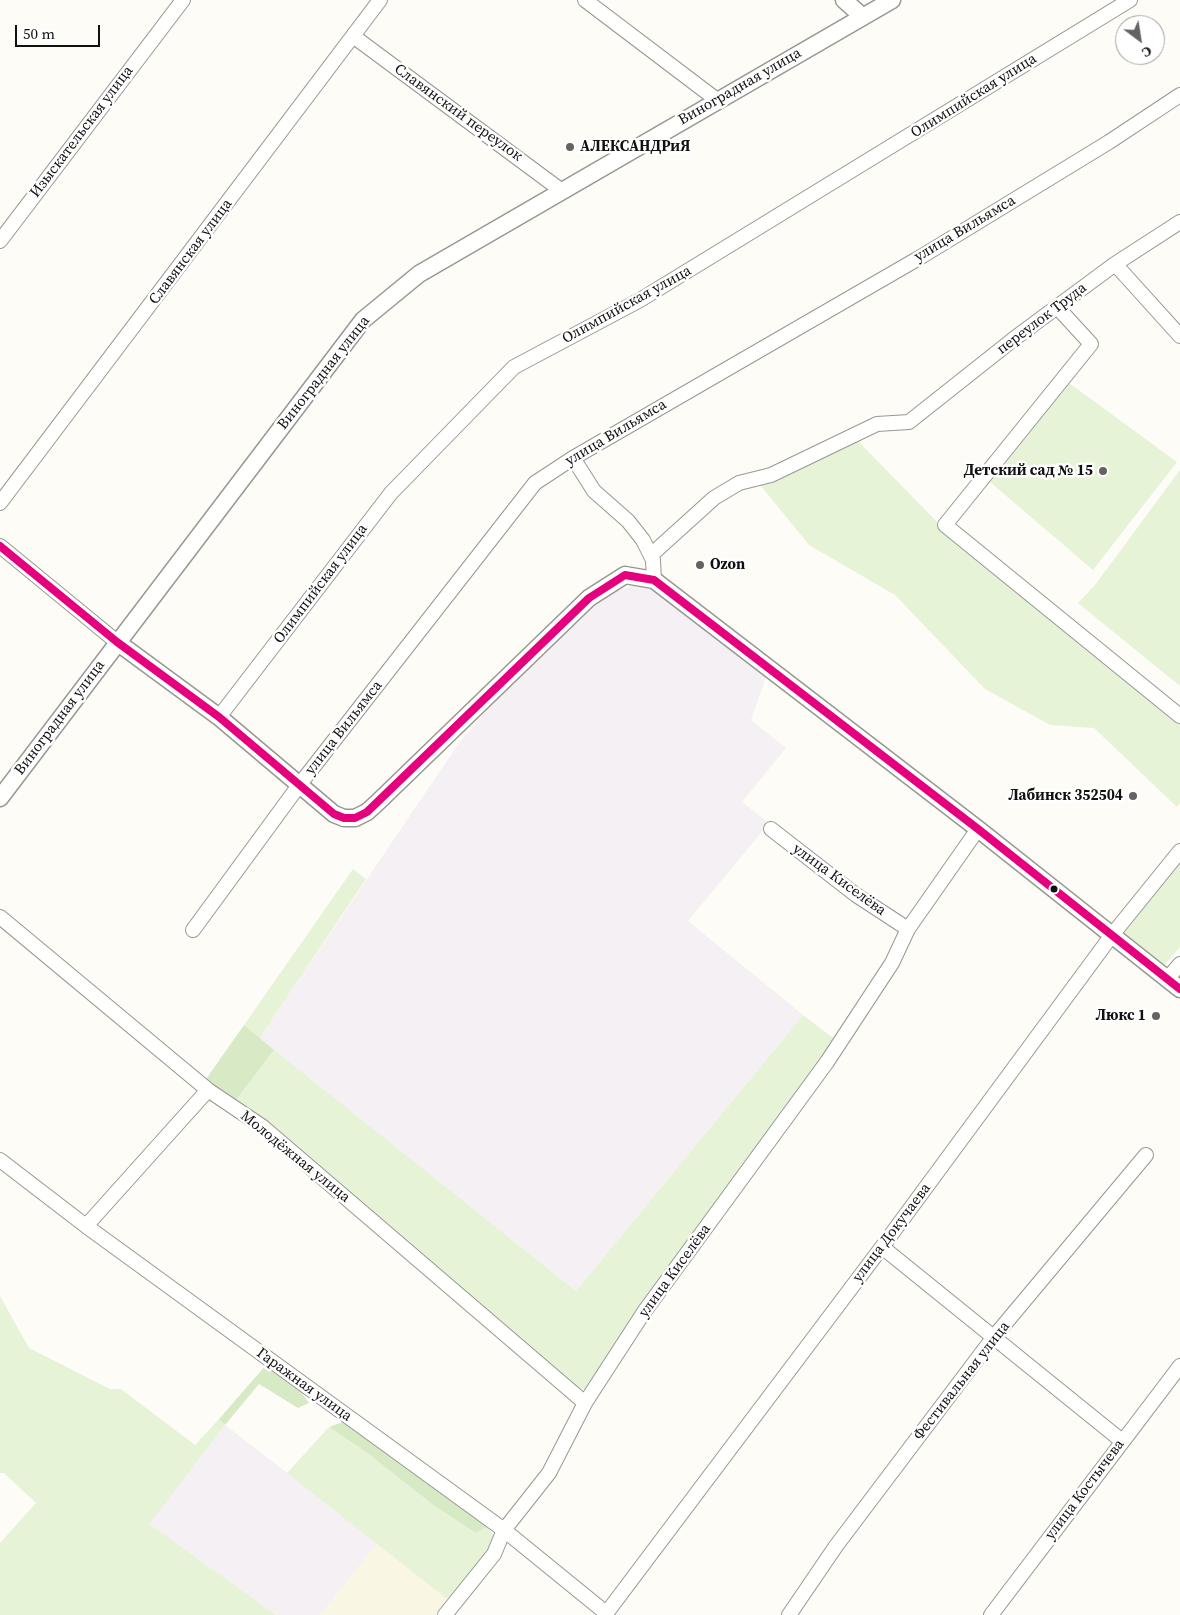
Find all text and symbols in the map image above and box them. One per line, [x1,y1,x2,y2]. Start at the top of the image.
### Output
scale bar [18,15,102,47]
north arrow [1115,15,1165,65]
text: 50 m [23,23,55,44]
text: С [1138,41,1156,63]
street label: Виноградная улица [675,44,805,130]
street label: Олимпийская улица [908,50,1040,142]
street label: Славянский переулок [390,60,526,166]
street label: Изыскательская улица [27,63,137,201]
place label: АЛЕКСАНДРиЯ [580,138,690,156]
marker: АЛЕКСАНДРиЯ [564,141,576,153]
street label: улица Вильямса [911,192,1019,266]
street label: Славянская улица [145,196,237,308]
street label: Олимпийская улица [559,262,695,348]
street label: переулок Труда [993,279,1091,359]
street label: Виноградная улица [274,313,374,433]
street label: улица Вильямса [562,396,670,470]
place label: Детский сад № 15 [964,462,1093,480]
marker: Детский сад № 15 [1097,465,1109,477]
street label: Олимпийская улица [270,521,372,647]
place label: Ozon [710,556,745,574]
marker: Ozon [694,559,706,571]
street label: Виноградная улица [11,657,109,779]
street label: улица Вильямса [302,677,386,779]
place label: Лабинск 352504 [1008,787,1123,805]
marker: Лабинск 352504 [1127,790,1139,802]
street label: улица Киселёва [789,840,889,920]
unlabelled marker [1049,884,1059,894]
place label: Люкс 1 [1095,1007,1146,1025]
marker: Люкс 1 [1150,1010,1162,1022]
street label: Молодёжная улица [237,1107,353,1207]
street label: улица Докучаева [849,1180,935,1286]
street label: улица Киселёва [635,1221,715,1321]
street label: Фестивальная улица [910,1318,1014,1444]
street label: Гаражная улица [253,1344,355,1426]
street label: улица Костычева [1041,1436,1129,1544]

